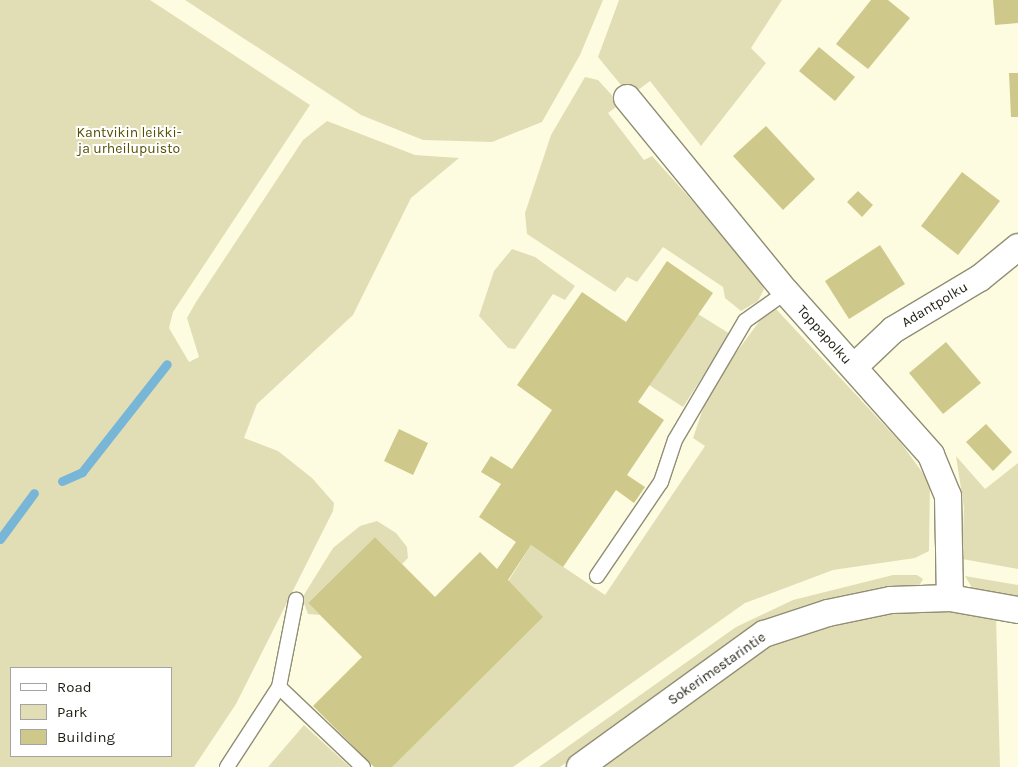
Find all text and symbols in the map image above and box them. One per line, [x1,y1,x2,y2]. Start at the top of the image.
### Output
park label: Kantvikin leikki- ja urheilupuisto [76,125,182,158]
street label: Adantpolku [899,279,971,331]
street label: Toppapolku [793,302,855,368]
street label: Sokerimestarintie [665,629,769,709]
legend [10,667,172,757]
text: Road [57,678,92,696]
text: Park [57,703,87,721]
text: Building [57,728,115,746]

